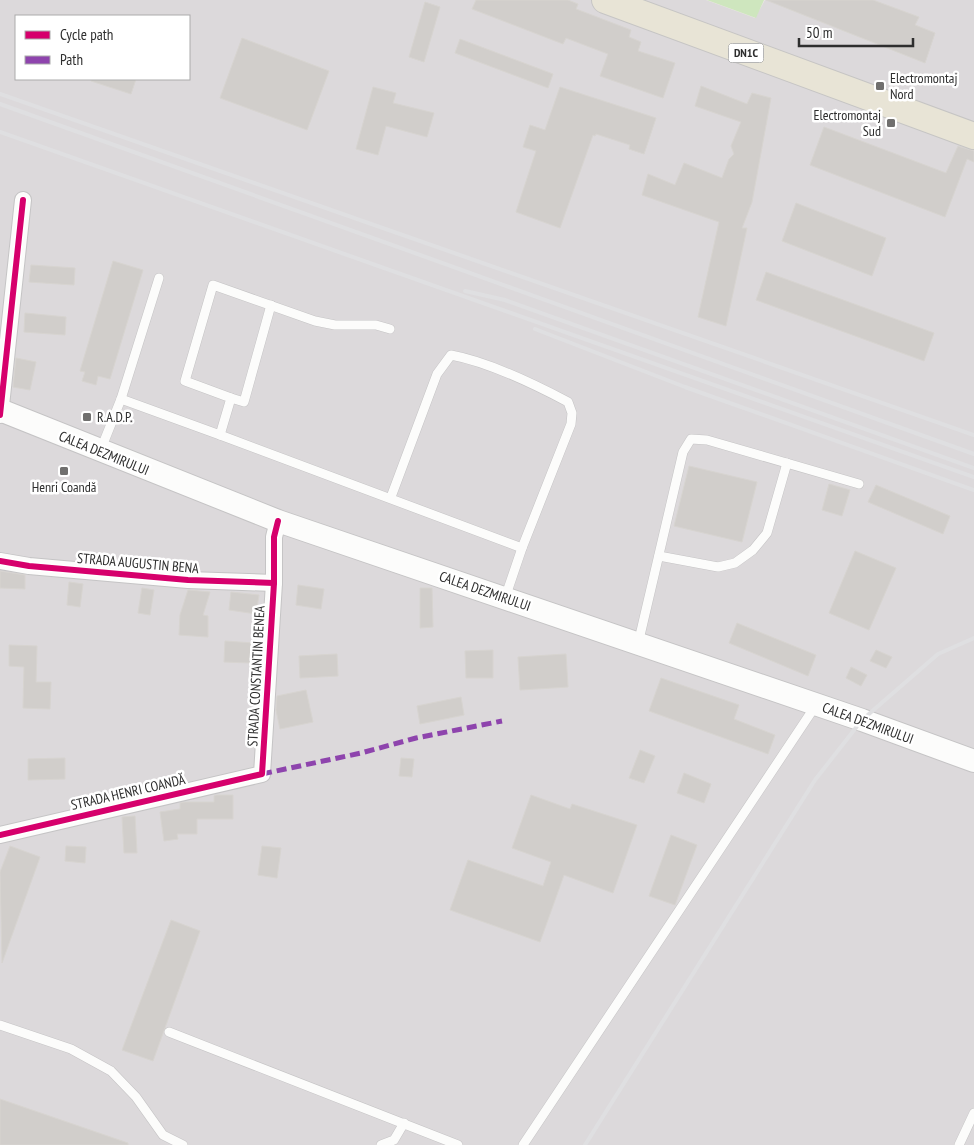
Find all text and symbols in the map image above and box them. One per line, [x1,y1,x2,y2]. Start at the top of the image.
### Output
legend [15,15,190,80]
scale bar [799,15,913,47]
text: 50 m [806,23,832,42]
text: Cycle path [60,25,113,44]
road number: DN1C [728,44,764,62]
text: Path [60,50,83,69]
place label: Electromontaj Nord [890,69,957,103]
marker: Electromontaj Nord [874,80,886,92]
place label: Electromontaj Sud [814,106,881,140]
marker: Electromontaj Sud [885,117,897,129]
place label: R.A.D.P. [97,408,132,426]
marker: R.A.D.P. [81,411,93,423]
street label: CALEA DEZMIRULUI [56,427,152,479]
marker: Henri Coandă [58,465,70,477]
place label: Henri Coandă [32,478,96,496]
street label: STRADA AUGUSTIN BENA [76,549,200,577]
street label: CALEA DEZMIRULUI [437,567,533,615]
street label: STRADA CONSTANTIN BENEA [243,605,269,747]
street label: CALEA DEZMIRULUI [820,698,916,748]
street label: STRADA HENRI COANDĂ [69,770,187,814]

